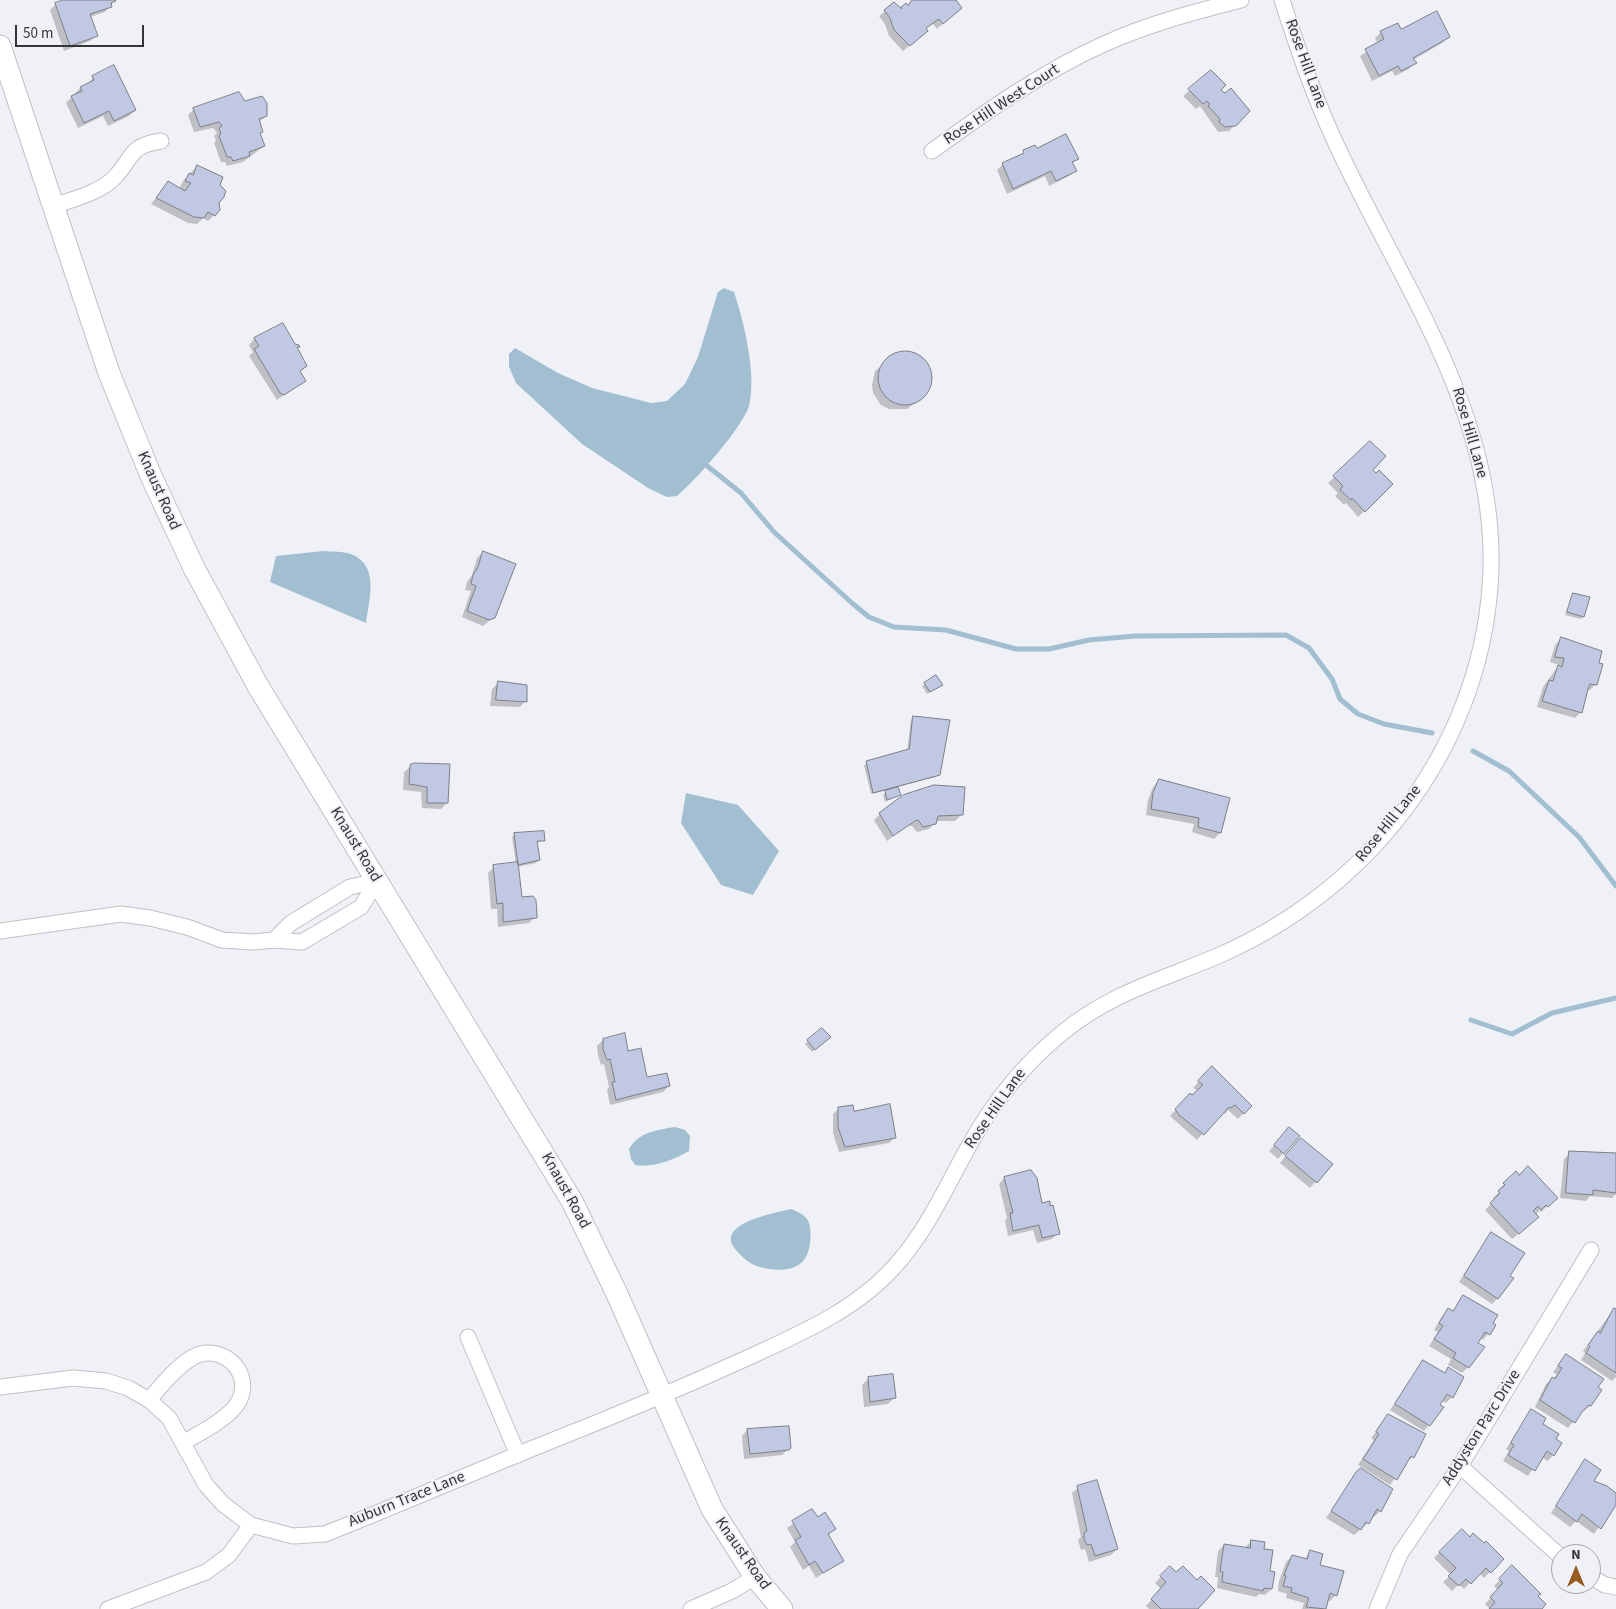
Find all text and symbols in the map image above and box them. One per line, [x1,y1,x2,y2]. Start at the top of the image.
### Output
scale bar [18,15,146,47]
street label: Rose Hill Lane [1280,17,1330,111]
text: 50 m [23,23,53,44]
street label: Rose Hill West Court [941,60,1063,150]
street label: Rose Hill Lane [1447,385,1491,481]
street label: Knaust Road [132,449,184,533]
street label: Rose Hill Lane [1352,782,1426,866]
street label: Knaust Road [325,804,385,886]
street label: Rose Hill Lane [961,1065,1031,1153]
street label: Knaust Road [536,1150,594,1232]
street label: Addyston Parc Drive [1439,1366,1525,1490]
street label: Auburn Trace Lane [346,1468,468,1532]
street label: Knaust Road [710,1514,774,1594]
north arrow [1551,1544,1601,1594]
text: N [1571,1545,1581,1565]

